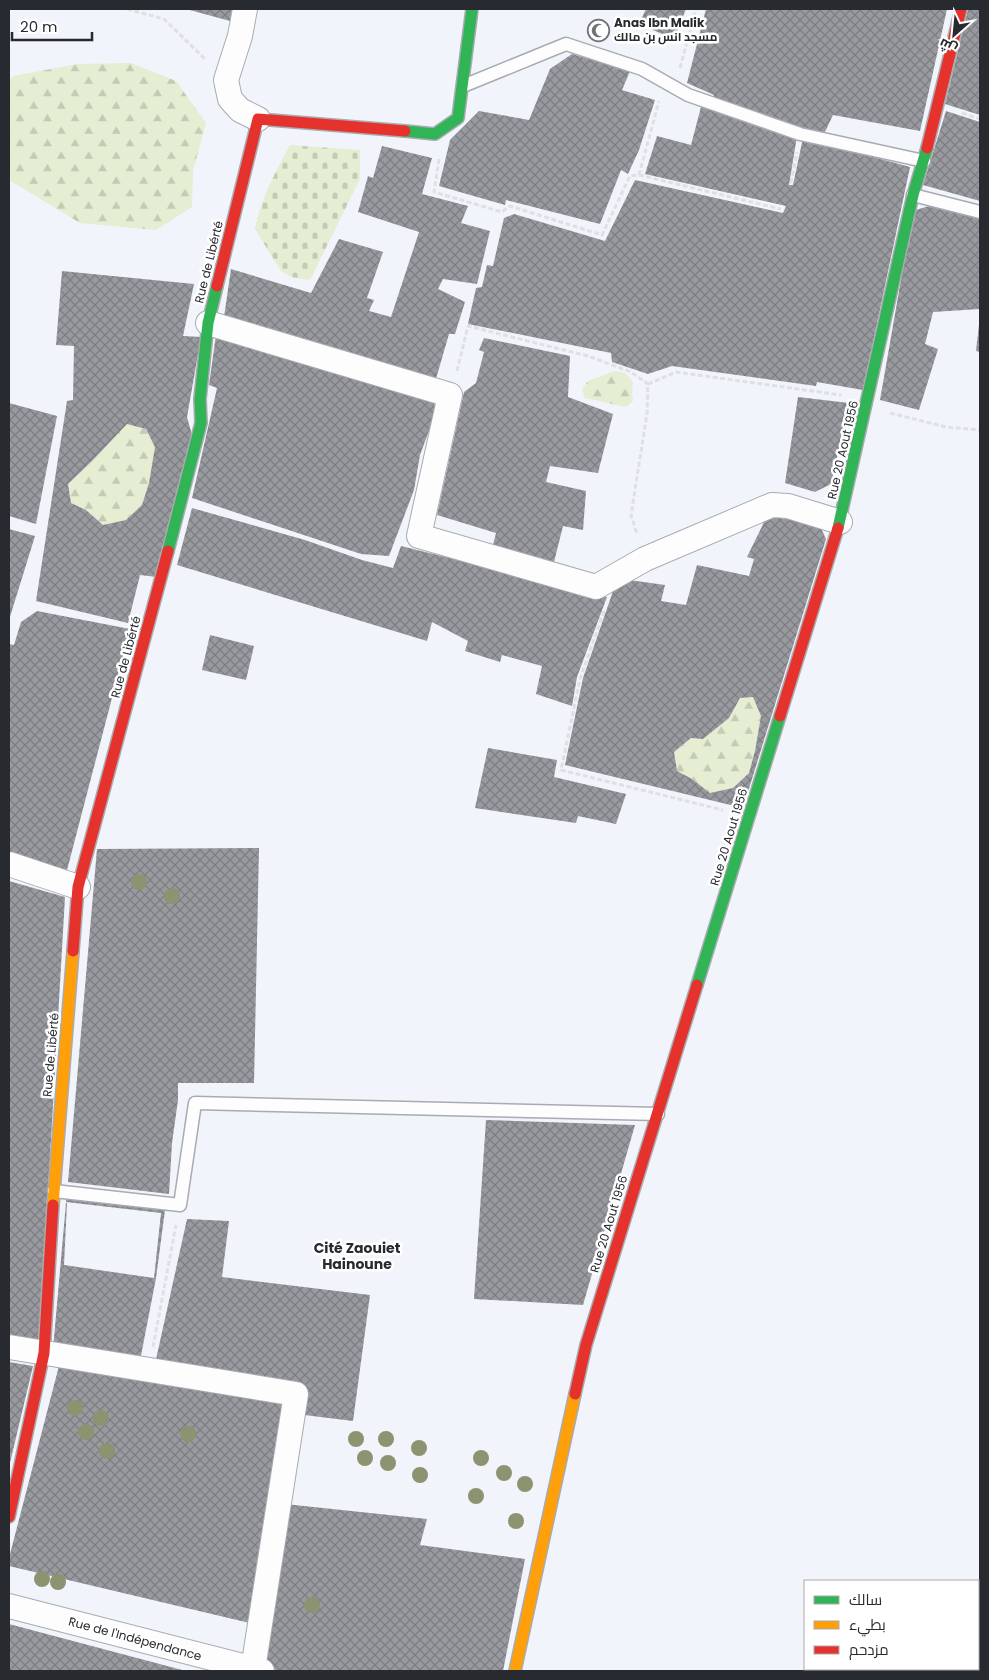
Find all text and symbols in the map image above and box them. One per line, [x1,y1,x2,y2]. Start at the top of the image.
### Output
scale bar [12,10,92,42]
north arrow [929,10,979,60]
place label: Anas Ibn Malik مسجد انس بن مالك [614,14,717,45]
text: 20 m [20,16,58,37]
mosque icon: Anas Ibn Malik مسجد انس بن مالك [586,18,610,42]
text: ش [936,34,961,60]
street label: Rue de Libérté [190,219,227,305]
street label: Rue 20 Aout 1956 [823,399,862,501]
street label: Rue de Libérté [106,614,145,700]
street label: Rue 20 Aout 1956 [706,786,751,888]
street label: Rue de Libérté [38,1012,63,1098]
street label: Rue 20 Aout 1956 [586,1173,631,1275]
district label: Cité Zaouiet Hainoune [314,1238,401,1274]
legend [804,1580,979,1670]
text: سالك [849,1589,882,1610]
street label: ٌRue de l'Indépendance [67,1613,204,1664]
text: بطيء [849,1614,886,1637]
text: مزدحم [849,1639,889,1660]

